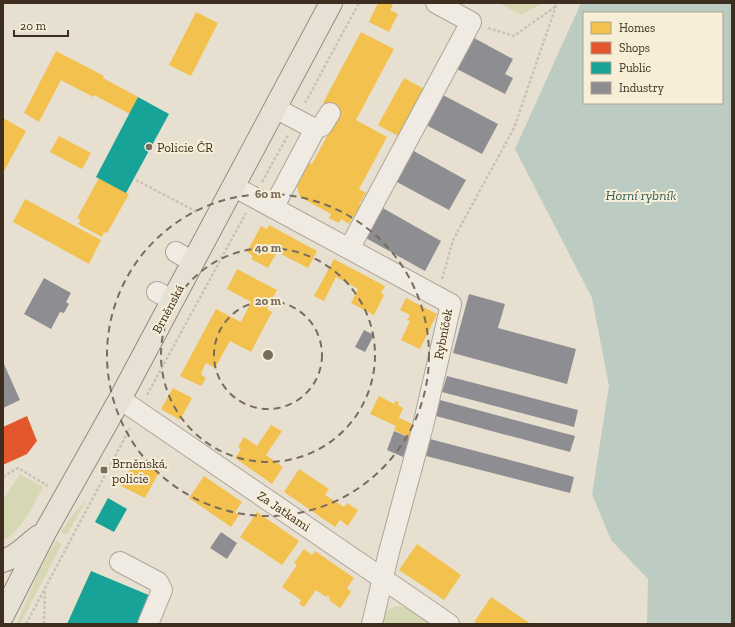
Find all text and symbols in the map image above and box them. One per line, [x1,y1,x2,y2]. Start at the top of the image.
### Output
scale bar [14,12,68,38]
legend [583,12,723,104]
text: 20 m [20,19,47,33]
text: Homes [619,21,655,35]
text: Shops [619,41,650,55]
text: Public [619,61,652,75]
text: Industry [619,81,665,95]
place label: Policie ČR [157,140,213,155]
marker: Policie ČR [144,142,154,152]
text: 60 m [255,187,282,201]
water label: Horní rybník [605,187,677,204]
text: 40 m [255,241,282,255]
street label: Brněnská [149,281,187,336]
text: 20 m [255,294,282,308]
street label: Rybníček [431,307,455,361]
centre of rings [261,348,275,362]
place label: Brněnská, policie [112,456,168,486]
marker: Brněnská, policie [99,465,109,475]
street label: Za Jatkami [254,488,314,534]

